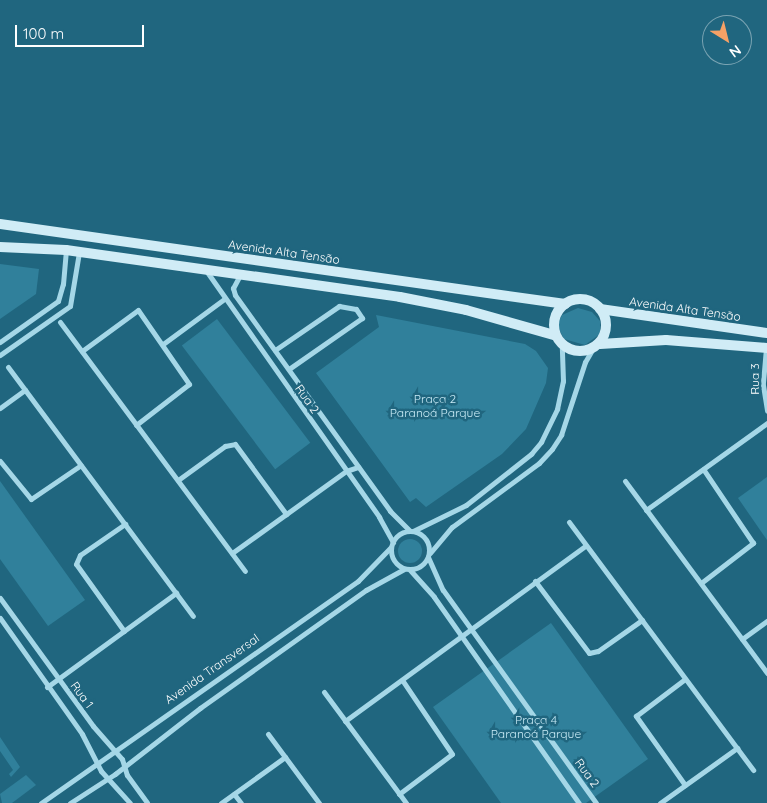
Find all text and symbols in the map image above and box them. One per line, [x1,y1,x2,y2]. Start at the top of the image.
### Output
scale bar [18,15,146,47]
north arrow [702,15,752,65]
text: 100 m [23,24,64,43]
text: N [726,41,745,62]
street label: Avenida Alta Tensão [227,237,341,267]
street label: Avenida Alta Tensāo [628,294,742,324]
street label: Rua 3 [748,363,762,395]
street label: Rua 2 [292,382,322,416]
park label: Praça 2 Paranoá Parque [390,392,480,420]
street label: Avenida Transversal [162,631,262,707]
street label: Rua 1 [67,679,97,711]
park label: Praça 4 Paranoá Parque [491,713,581,741]
street label: Rua 2 [572,756,602,790]

